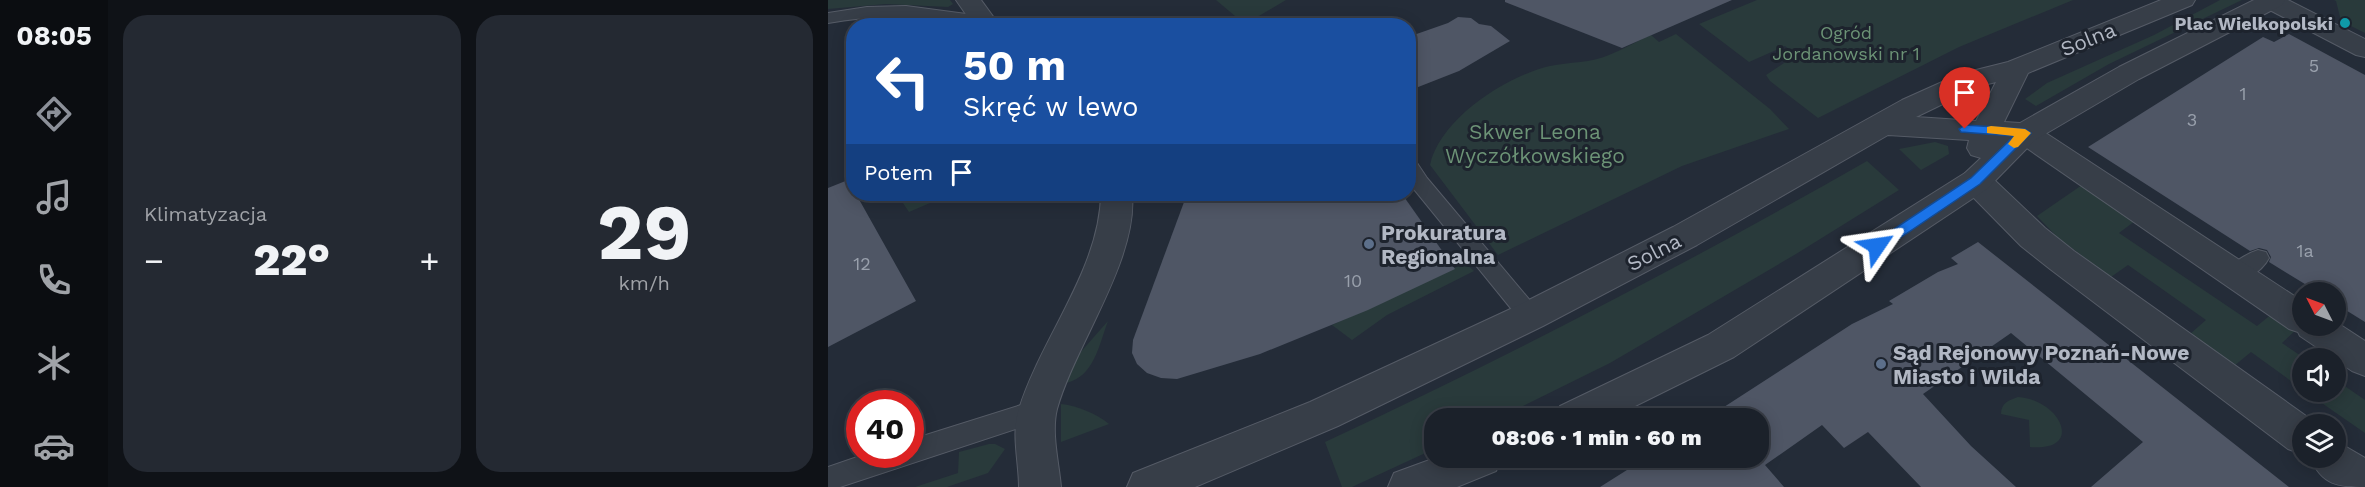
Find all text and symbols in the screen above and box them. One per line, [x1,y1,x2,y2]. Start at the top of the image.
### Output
place label: Plac Wielkopolski [2175,13,2333,34]
marker: Plac Wielkopolski [2338,16,2352,30]
street label: Solna [2057,17,2119,61]
text: 08:05 [16,20,92,52]
park label: Ogród Jordanowski nr 1 [1772,22,1920,64]
text: 50 m [963,41,1066,90]
icon: left [864,42,942,120]
house number: 5 [2309,55,2319,76]
pin [1939,67,1990,129]
icon: arrive [1948,76,1981,109]
house number: 1 [2239,83,2247,104]
text: Skręć w lewo [963,91,1139,123]
icon: directions [33,93,75,135]
house number: 3 [2187,109,2197,130]
park label: Skwer Leona Wyczółkowskiego [1445,119,1625,168]
icon: arrive [945,156,978,189]
text: Potem [864,160,933,185]
icon: music [33,176,75,218]
text: 29 [597,186,692,278]
text: Klimatyzacja [144,202,267,226]
position arrow [1845,214,1909,278]
place label: Prokuratura Regionalna [1381,220,1507,269]
street label: Solna [1623,228,1685,276]
text: 22° [253,233,330,286]
marker: Prokuratura Regionalna [1362,237,1376,251]
house number: 1a [2296,240,2314,261]
text: − [144,241,164,280]
text: + [420,241,439,280]
house number: 12 [853,253,871,274]
icon: phone [33,259,75,301]
house number: 10 [1344,270,1362,291]
text: km/h [618,271,670,295]
north arrow [2292,282,2346,336]
map controls [2292,282,2346,468]
place label: Sąd Rejonowy Poznań-Nowe Miasto i Wilda [1893,340,2189,389]
icon: climate [33,342,75,384]
button: sound [2292,348,2346,402]
marker: Sąd Rejonowy Poznań-Nowe Miasto i Wilda [1874,357,1888,371]
speed limit sign: 40 [846,390,924,468]
button: layers [2292,414,2346,468]
icon: car [33,425,75,467]
text: 08:06 · 1 min · 60 m [1491,425,1702,450]

